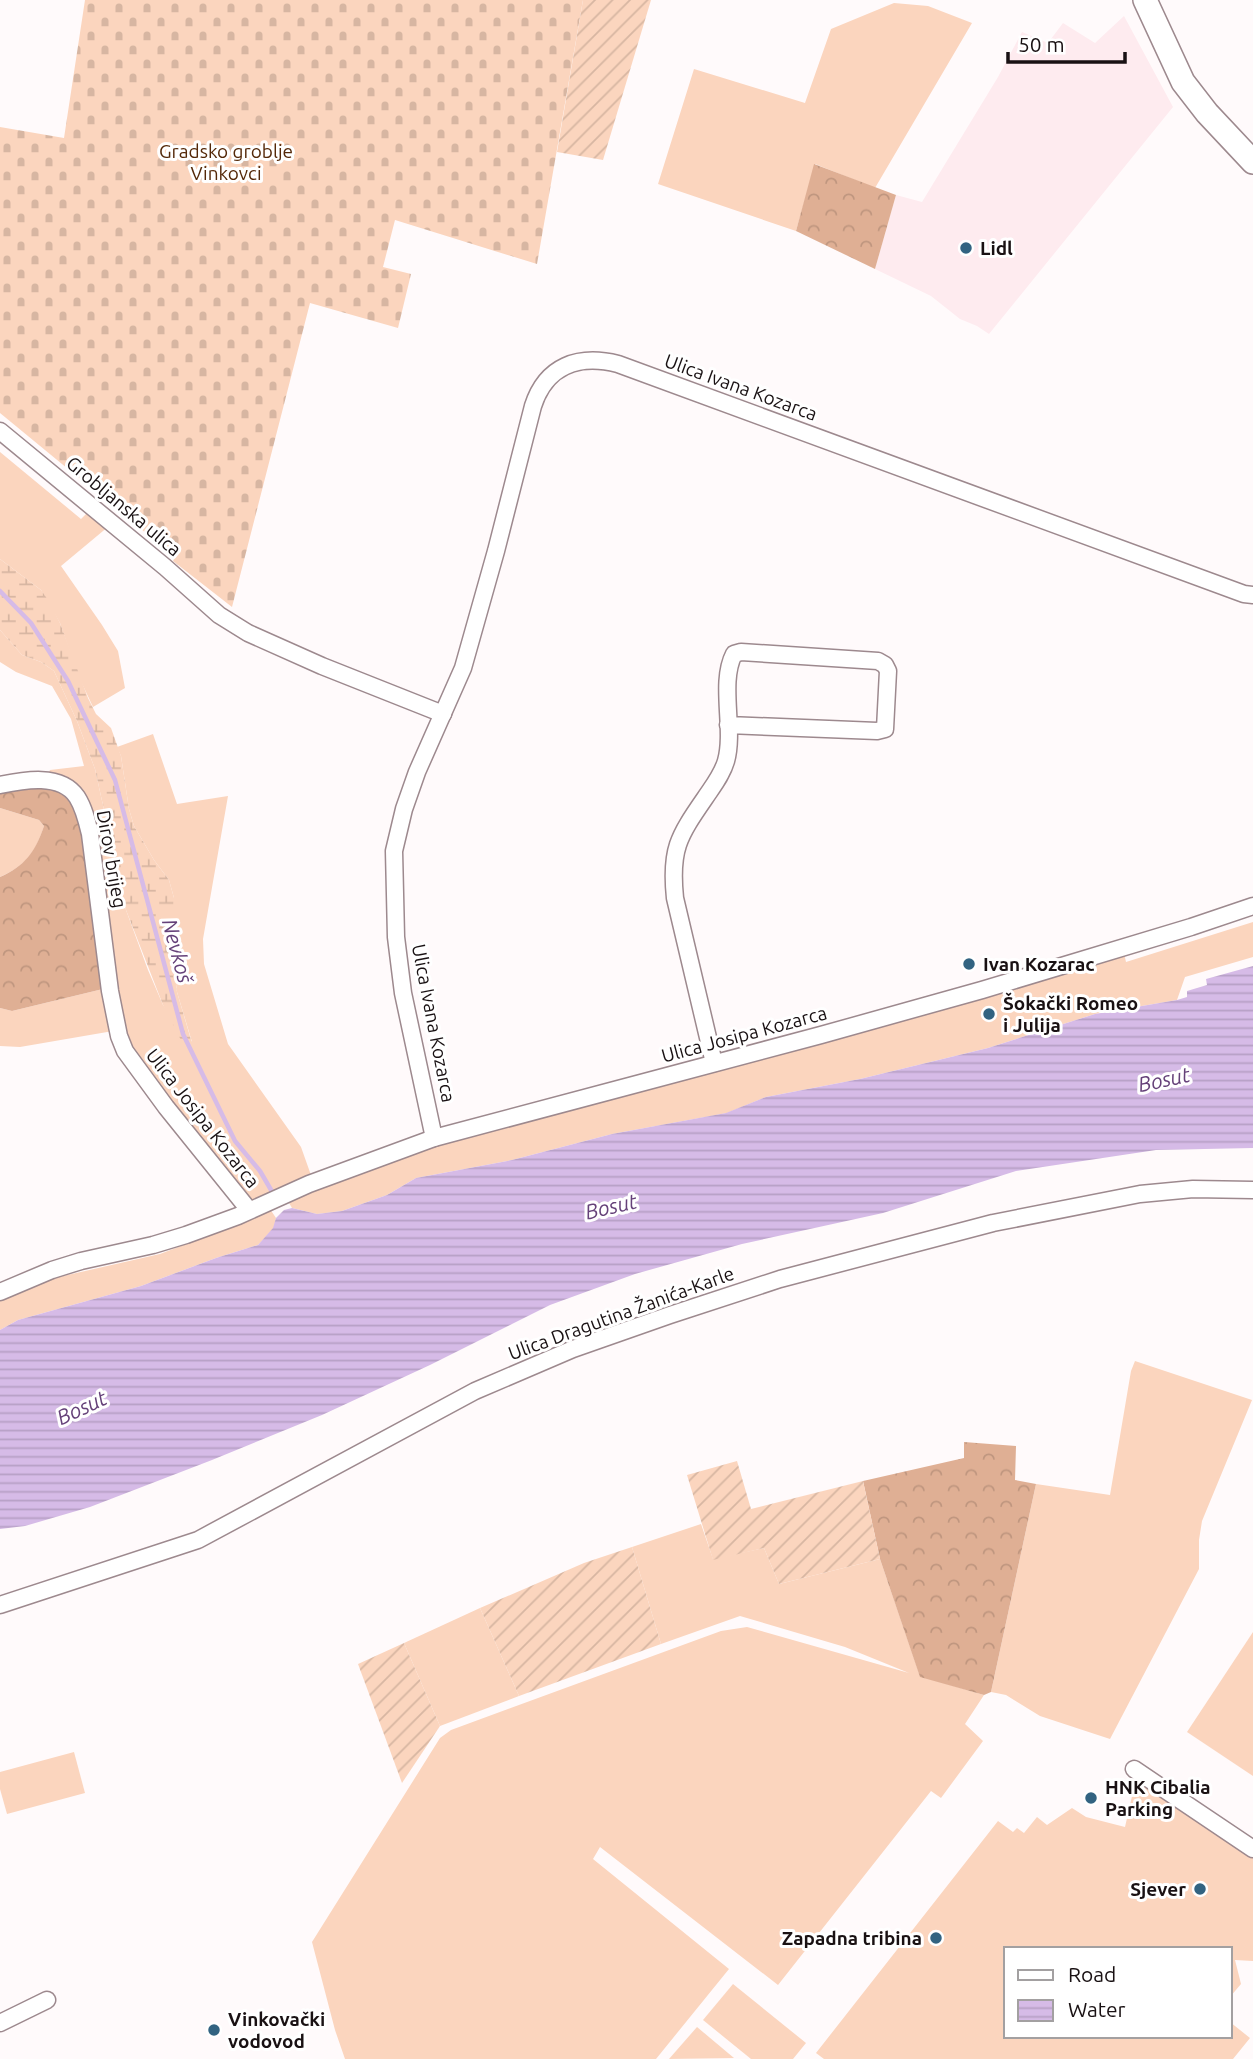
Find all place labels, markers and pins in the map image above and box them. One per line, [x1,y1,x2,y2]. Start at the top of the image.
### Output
place label: Lidl [980,237,1013,259]
marker: Lidl [958,240,974,256]
place label: Ivan Kozarac [983,953,1095,975]
marker: Ivan Kozarac [961,956,977,972]
place label: Šokački Romeo i Julija [1003,992,1138,1036]
marker: Šokački Romeo i Julija [981,1006,997,1022]
place label: HNK Cibalia Parking [1105,1776,1211,1820]
marker: HNK Cibalia Parking [1083,1790,1099,1806]
place label: Sjever [1130,1878,1186,1900]
marker: Sjever [1192,1881,1208,1897]
place label: Zapadna tribina [782,1927,922,1949]
marker: Zapadna tribina [928,1930,944,1946]
place label: Vinkovački vodovod [228,2008,325,2052]
marker: Vinkovački vodovod [206,2022,222,2038]

